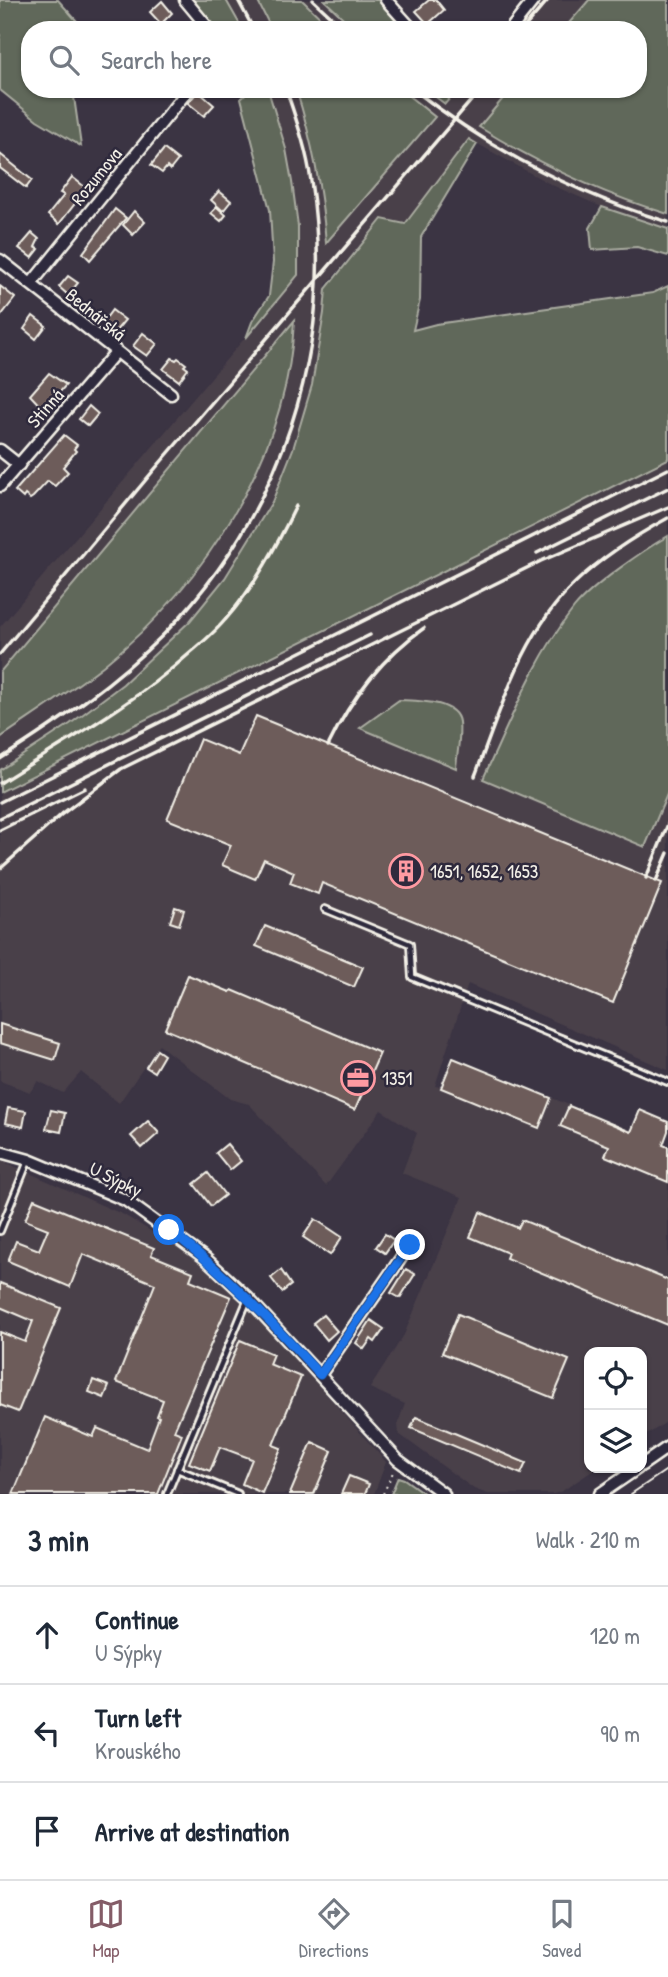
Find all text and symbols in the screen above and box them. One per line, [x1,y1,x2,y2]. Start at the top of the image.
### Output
search box [21,21,647,98]
icon: search [45,41,83,79]
text: Search here [101,42,212,77]
street label: Rozumova [65,141,128,210]
street label: Bednářská [60,282,132,347]
street label: Stinná [21,382,70,433]
building icon: 1651, 1652, 1653 [387,852,425,890]
place label: 1651, 1652, 1653 [430,858,538,884]
office icon: 1351 [339,1059,377,1097]
place label: 1351 [382,1065,412,1091]
street label: U Sýpky [85,1155,147,1203]
route start [153,1214,184,1245]
route end [394,1229,425,1260]
map controls [584,1347,647,1473]
button: locate [584,1347,647,1410]
button: layers [584,1410,647,1473]
text: 3 min [28,1520,89,1560]
text: Walk · 210 m [536,1524,640,1555]
text: Continue [95,1602,179,1637]
icon: ahead [28,1616,66,1654]
text: 120 m [590,1620,640,1651]
text: U Sýpky [95,1637,162,1668]
text: Turn left [95,1700,181,1735]
icon: left [28,1714,66,1752]
text: 90 m [600,1718,640,1749]
text: Krouského [95,1735,181,1766]
icon: arrive [28,1812,66,1850]
text: Arrive at destination [95,1814,290,1849]
tab: Map [87,1895,125,1963]
tab: Directions [299,1895,369,1963]
tab: Saved [542,1895,581,1963]

